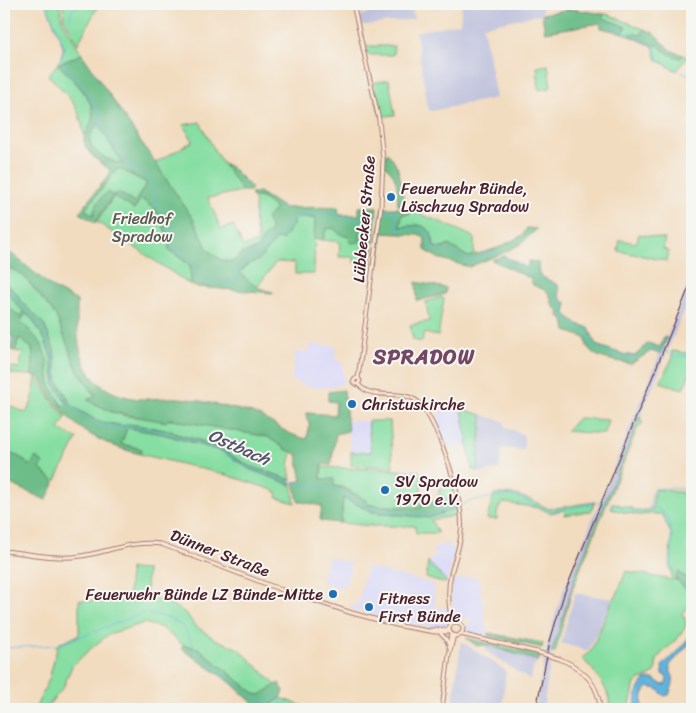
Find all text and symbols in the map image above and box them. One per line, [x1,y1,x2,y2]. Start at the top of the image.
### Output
street label: Lübbecker Straße [344,154,384,284]
place label: Feuerwehr Bünde, Löschzug Spradow [401,174,529,221]
marker: Feuerwehr Bünde, Löschzug Spradow [385,191,397,203]
park label: Friedhof Spradow [112,204,174,251]
district label: SPRADOW [372,338,475,376]
place label: Christuskirche [362,390,465,419]
marker: Christuskirche [346,398,358,410]
water label: Ostbach [203,419,277,475]
place label: SV Spradow 1970 e.V. [395,467,479,514]
marker: SV Spradow 1970 e.V. [379,484,391,496]
street label: Dünner Straße [166,521,274,585]
place label: Feuerwehr Bünde LZ Bünde-Mitte [86,580,323,609]
place label: Fitness First Bünde [379,584,461,631]
marker: Feuerwehr Bünde LZ Bünde-Mitte [327,588,339,600]
marker: Fitness First Bünde [363,601,375,613]

